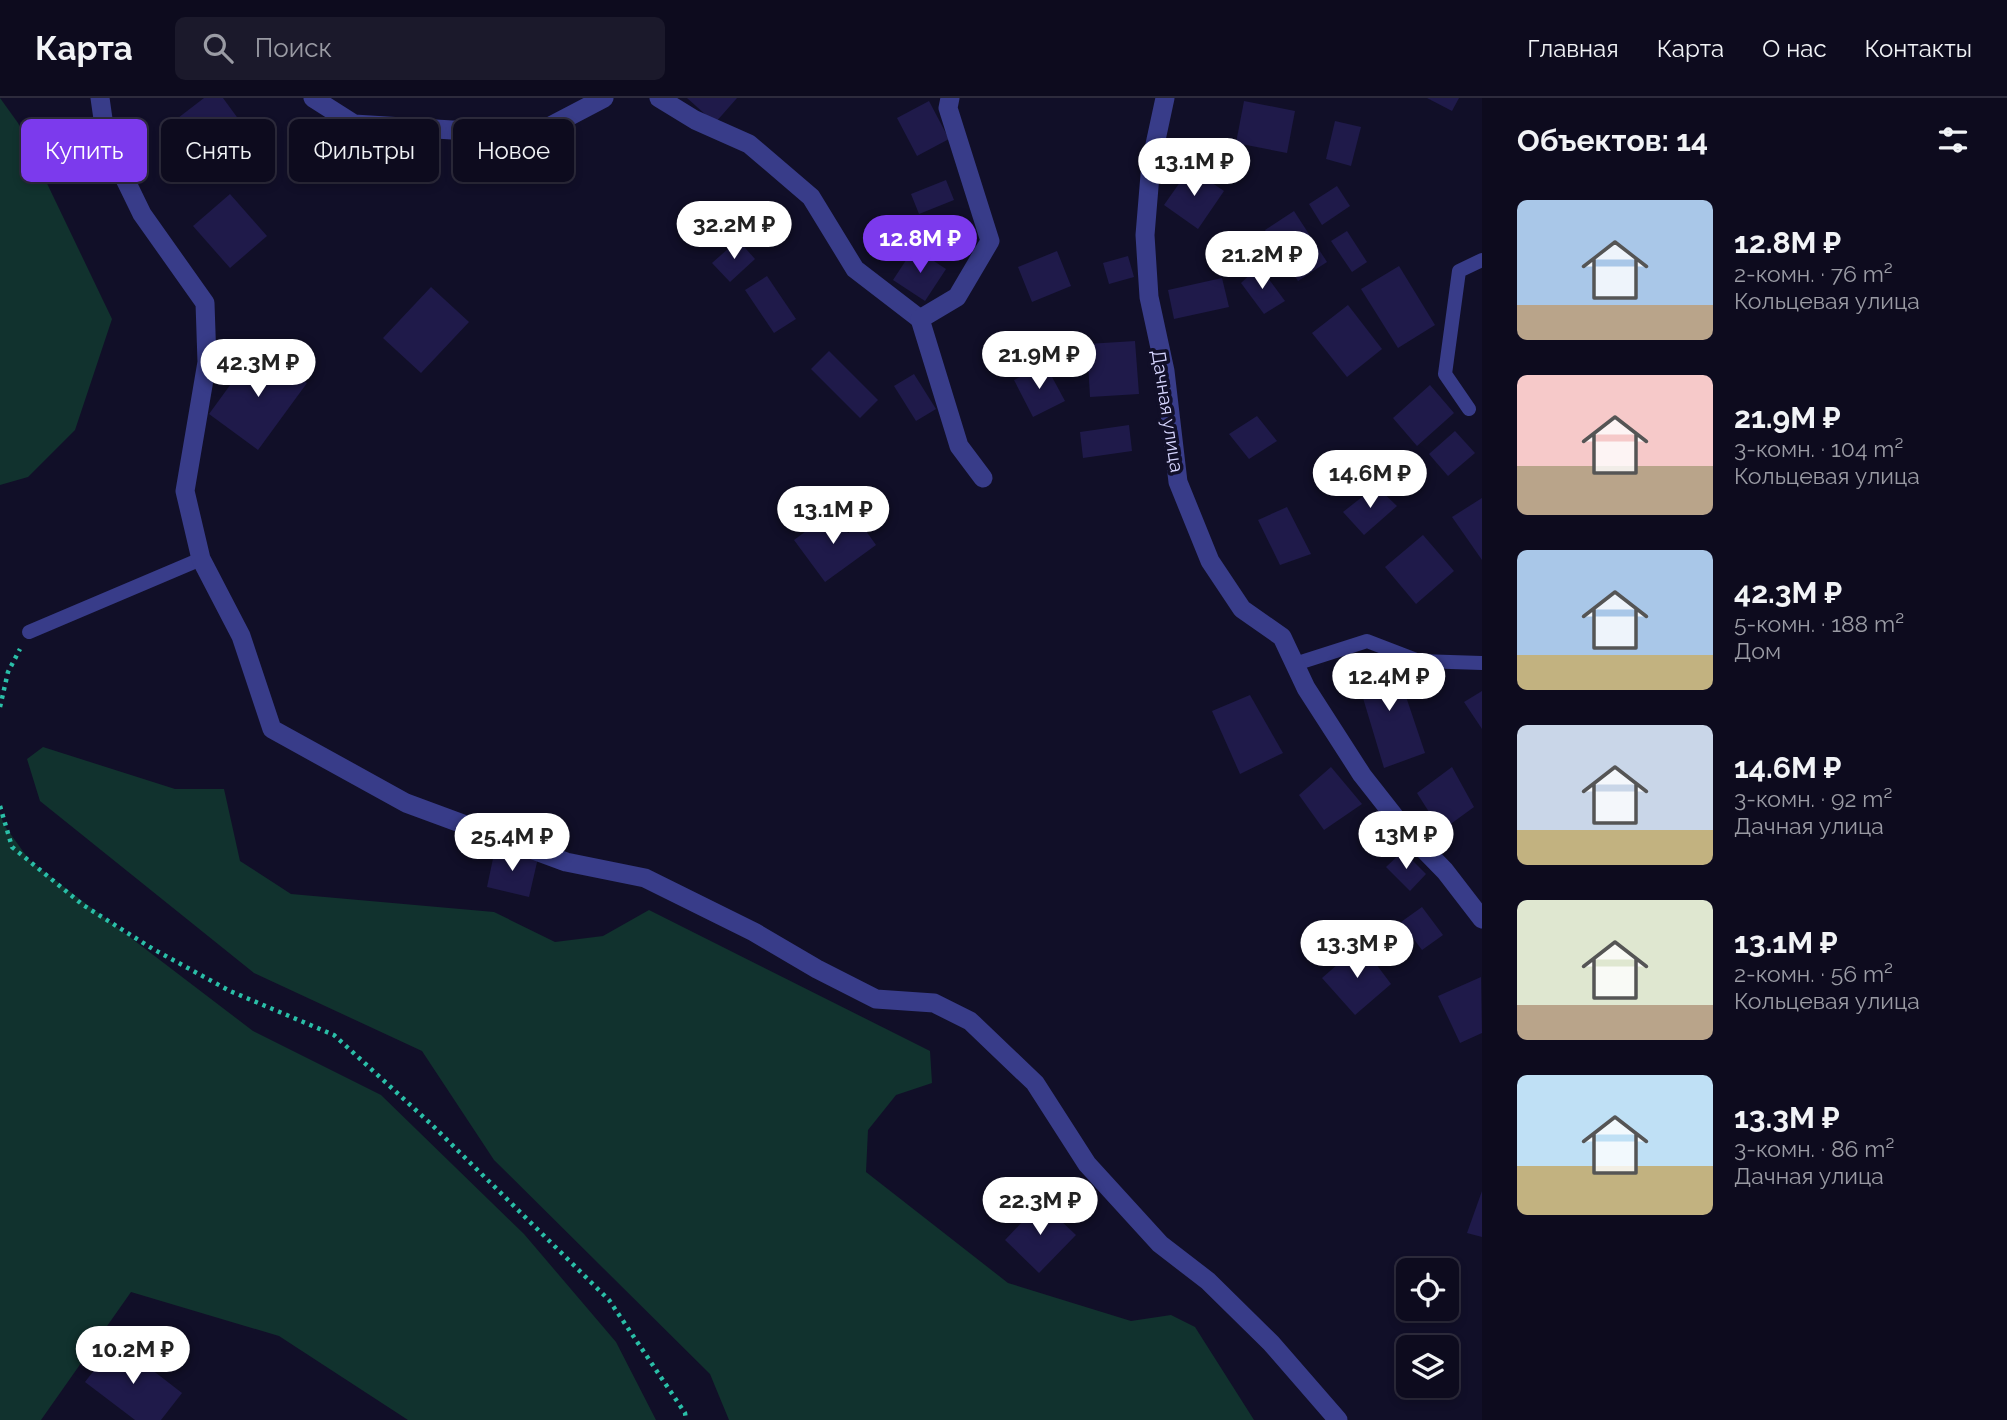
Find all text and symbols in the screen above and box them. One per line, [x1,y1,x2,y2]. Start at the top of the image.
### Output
search box [175,17,665,80]
text: Карта [35,29,133,68]
icon: search [199,29,237,67]
text: Поиск [255,33,332,63]
text: Главная [1527,34,1619,63]
text: Карта [1657,34,1724,63]
text: О нас [1762,34,1827,63]
text: Контакты [1865,34,1972,63]
chip: Купить [21,119,147,182]
chip: Снять [161,119,275,182]
chip: Фильтры [289,119,439,182]
chip: Новое [453,119,574,182]
icon: filters [1934,121,1972,159]
text: Объектов: 14 [1517,123,1708,158]
pin: 13.1M ₽ [1129,139,1259,198]
text: 13.1M ₽ [1154,147,1234,174]
pin: 32.2M ₽ [669,202,799,261]
text: 32.2M ₽ [693,210,775,237]
pin: 12.8M ₽ [855,216,985,275]
text: 12.8M ₽ [879,224,961,251]
text: 12.8M ₽ [1734,225,1841,260]
icon: home [1573,228,1657,312]
pin: 21.2M ₽ [1197,232,1327,291]
text: 21.2M ₽ [1221,240,1303,267]
text: 2-комн. · 76 m² [1734,260,1893,287]
text: Кольцевая улица [1734,287,1920,314]
pin: 21.9M ₽ [974,331,1104,391]
pin: 42.3M ₽ [193,340,323,399]
text: 21.9M ₽ [998,340,1080,367]
text: 42.3M ₽ [217,348,299,375]
street label: Дачная улица [1147,348,1189,474]
text: 21.9M ₽ [1734,400,1841,435]
icon: home [1573,403,1657,487]
text: 3-комн. · 104 m² [1734,435,1903,462]
pin: 14.6M ₽ [1305,450,1435,510]
text: 14.6M ₽ [1329,459,1411,486]
text: Кольцевая улица [1734,462,1920,489]
pin: 13.1M ₽ [768,486,898,546]
text: 13.1M ₽ [793,495,873,522]
text: 42.3M ₽ [1734,575,1842,610]
icon: home [1573,578,1657,662]
text: 5-комн. · 188 m² [1734,610,1904,637]
text: Дом [1734,637,1781,664]
pin: 12.4M ₽ [1324,654,1454,713]
text: 12.4M ₽ [1348,662,1430,689]
text: 14.6M ₽ [1734,750,1842,785]
icon: home [1573,753,1657,837]
text: 3-комн. · 92 m² [1734,785,1892,812]
pin: 13M ₽ [1357,812,1455,871]
text: Дачная улица [1734,812,1884,839]
pin: 25.4M ₽ [447,814,577,873]
text: 13M ₽ [1375,820,1437,847]
text: 25.4M ₽ [471,822,553,849]
pin: 13.3M ₽ [1292,920,1422,980]
text: 13.1M ₽ [1734,925,1838,960]
icon: home [1573,928,1657,1012]
text: 13.3M ₽ [1317,929,1397,956]
text: 2-комн. · 56 m² [1734,960,1893,987]
text: Кольцевая улица [1734,987,1920,1014]
text: 13.3M ₽ [1734,1100,1840,1135]
icon: home [1573,1103,1657,1187]
text: 3-комн. · 86 m² [1734,1135,1894,1162]
text: Дачная улица [1734,1162,1884,1189]
pin: 22.3M ₽ [975,1178,1105,1237]
text: 22.3M ₽ [999,1186,1081,1213]
map controls [1396,1258,1459,1398]
button: locate [1396,1258,1459,1321]
pin: 10.2M ₽ [68,1326,198,1386]
text: 10.2M ₽ [92,1335,174,1362]
button: layers [1396,1335,1459,1398]

